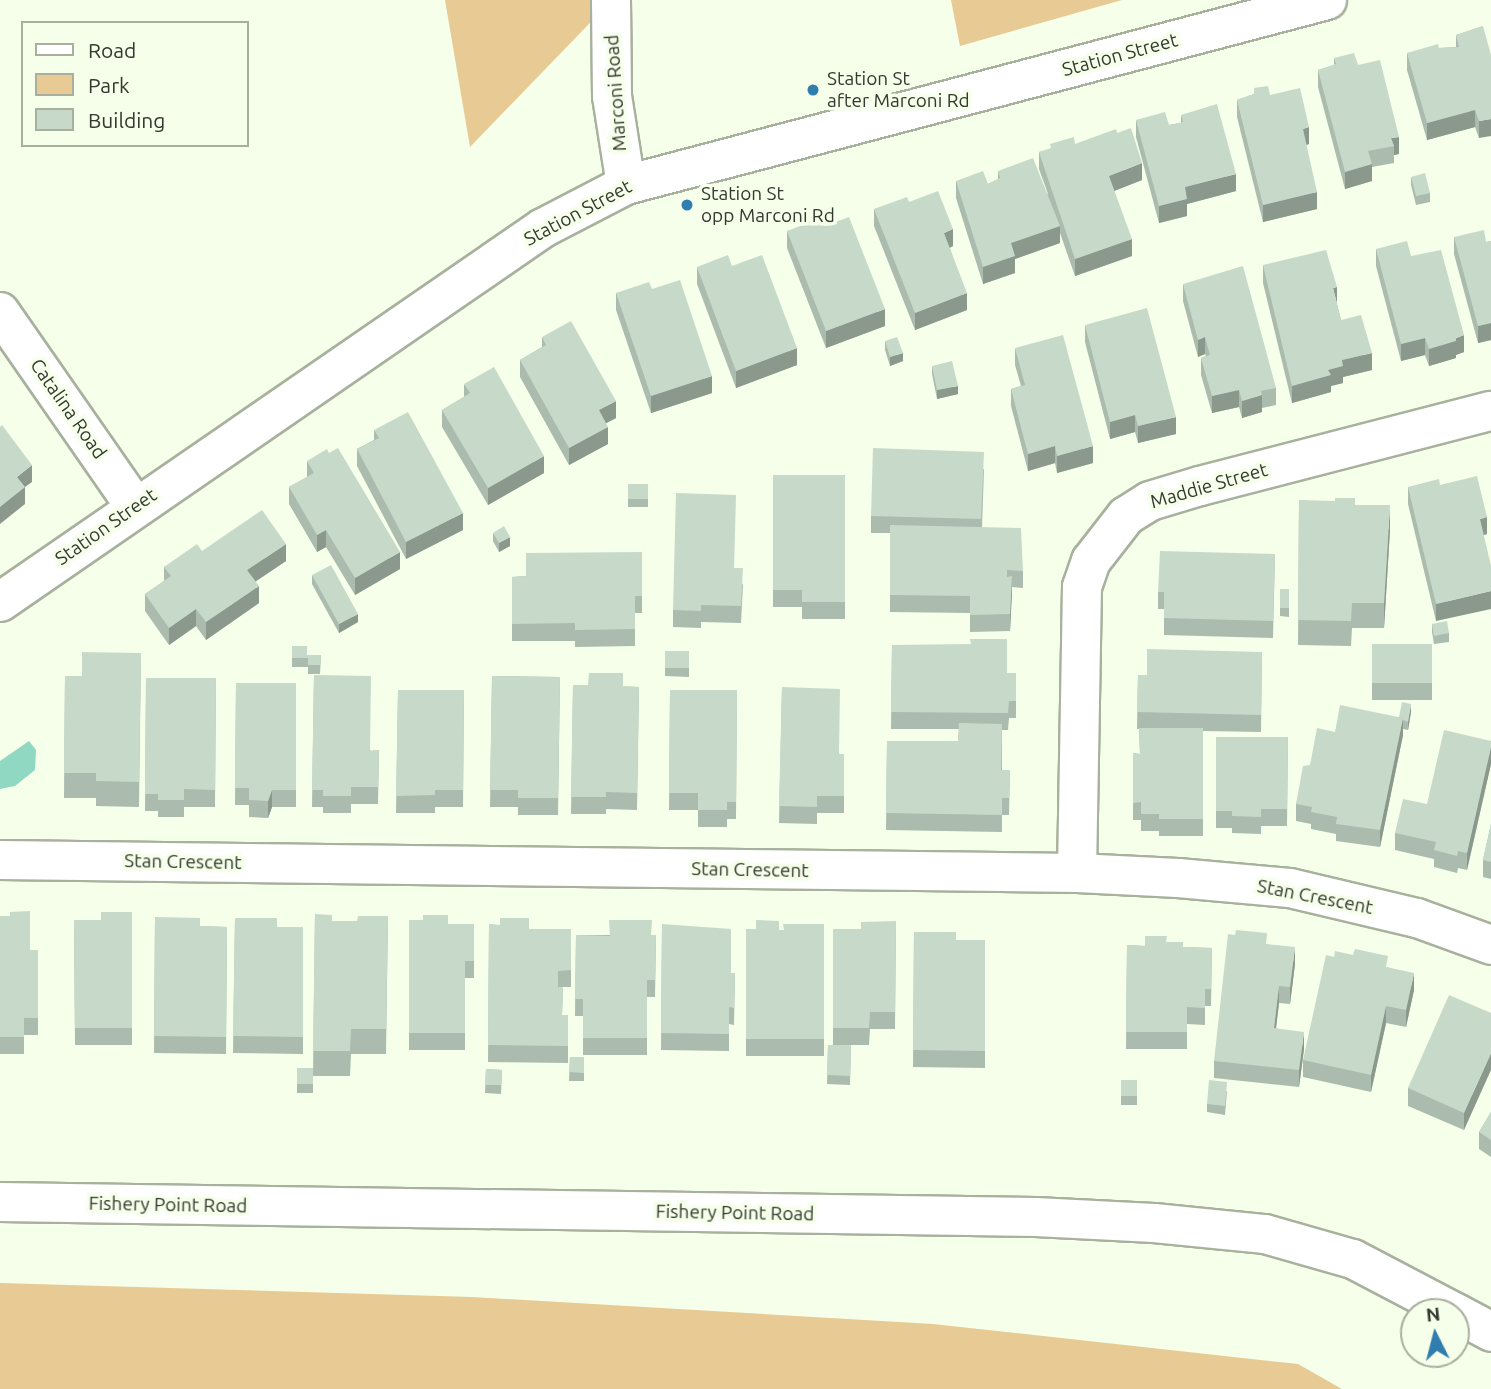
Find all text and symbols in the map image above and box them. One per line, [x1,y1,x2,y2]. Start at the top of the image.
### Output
legend [21,21,248,147]
street label: Station Street [1060,29,1180,81]
street label: Marconi Road [601,34,631,152]
text: Road [88,38,136,62]
place label: Station St after Marconi Rd [827,68,970,112]
text: Park [88,73,130,97]
marker: Station St after Marconi Rd [805,82,821,98]
text: Building [88,108,165,132]
street label: Station Street [520,175,636,251]
place label: Station St opp Marconi Rd [701,183,835,227]
marker: Station St opp Marconi Rd [679,197,695,213]
street label: Catalina Road [25,355,111,463]
street label: Maddie Street [1148,458,1270,514]
street label: Station Street [51,484,161,570]
street label: Stan Crescent [124,850,242,874]
street label: Stan Crescent [691,858,809,882]
street label: Stan Crescent [1255,875,1375,919]
street label: Fishery Point Road [88,1192,248,1218]
street label: Fishery Point Road [655,1200,815,1226]
north arrow [1400,1298,1470,1368]
text: N [1425,1302,1441,1326]

